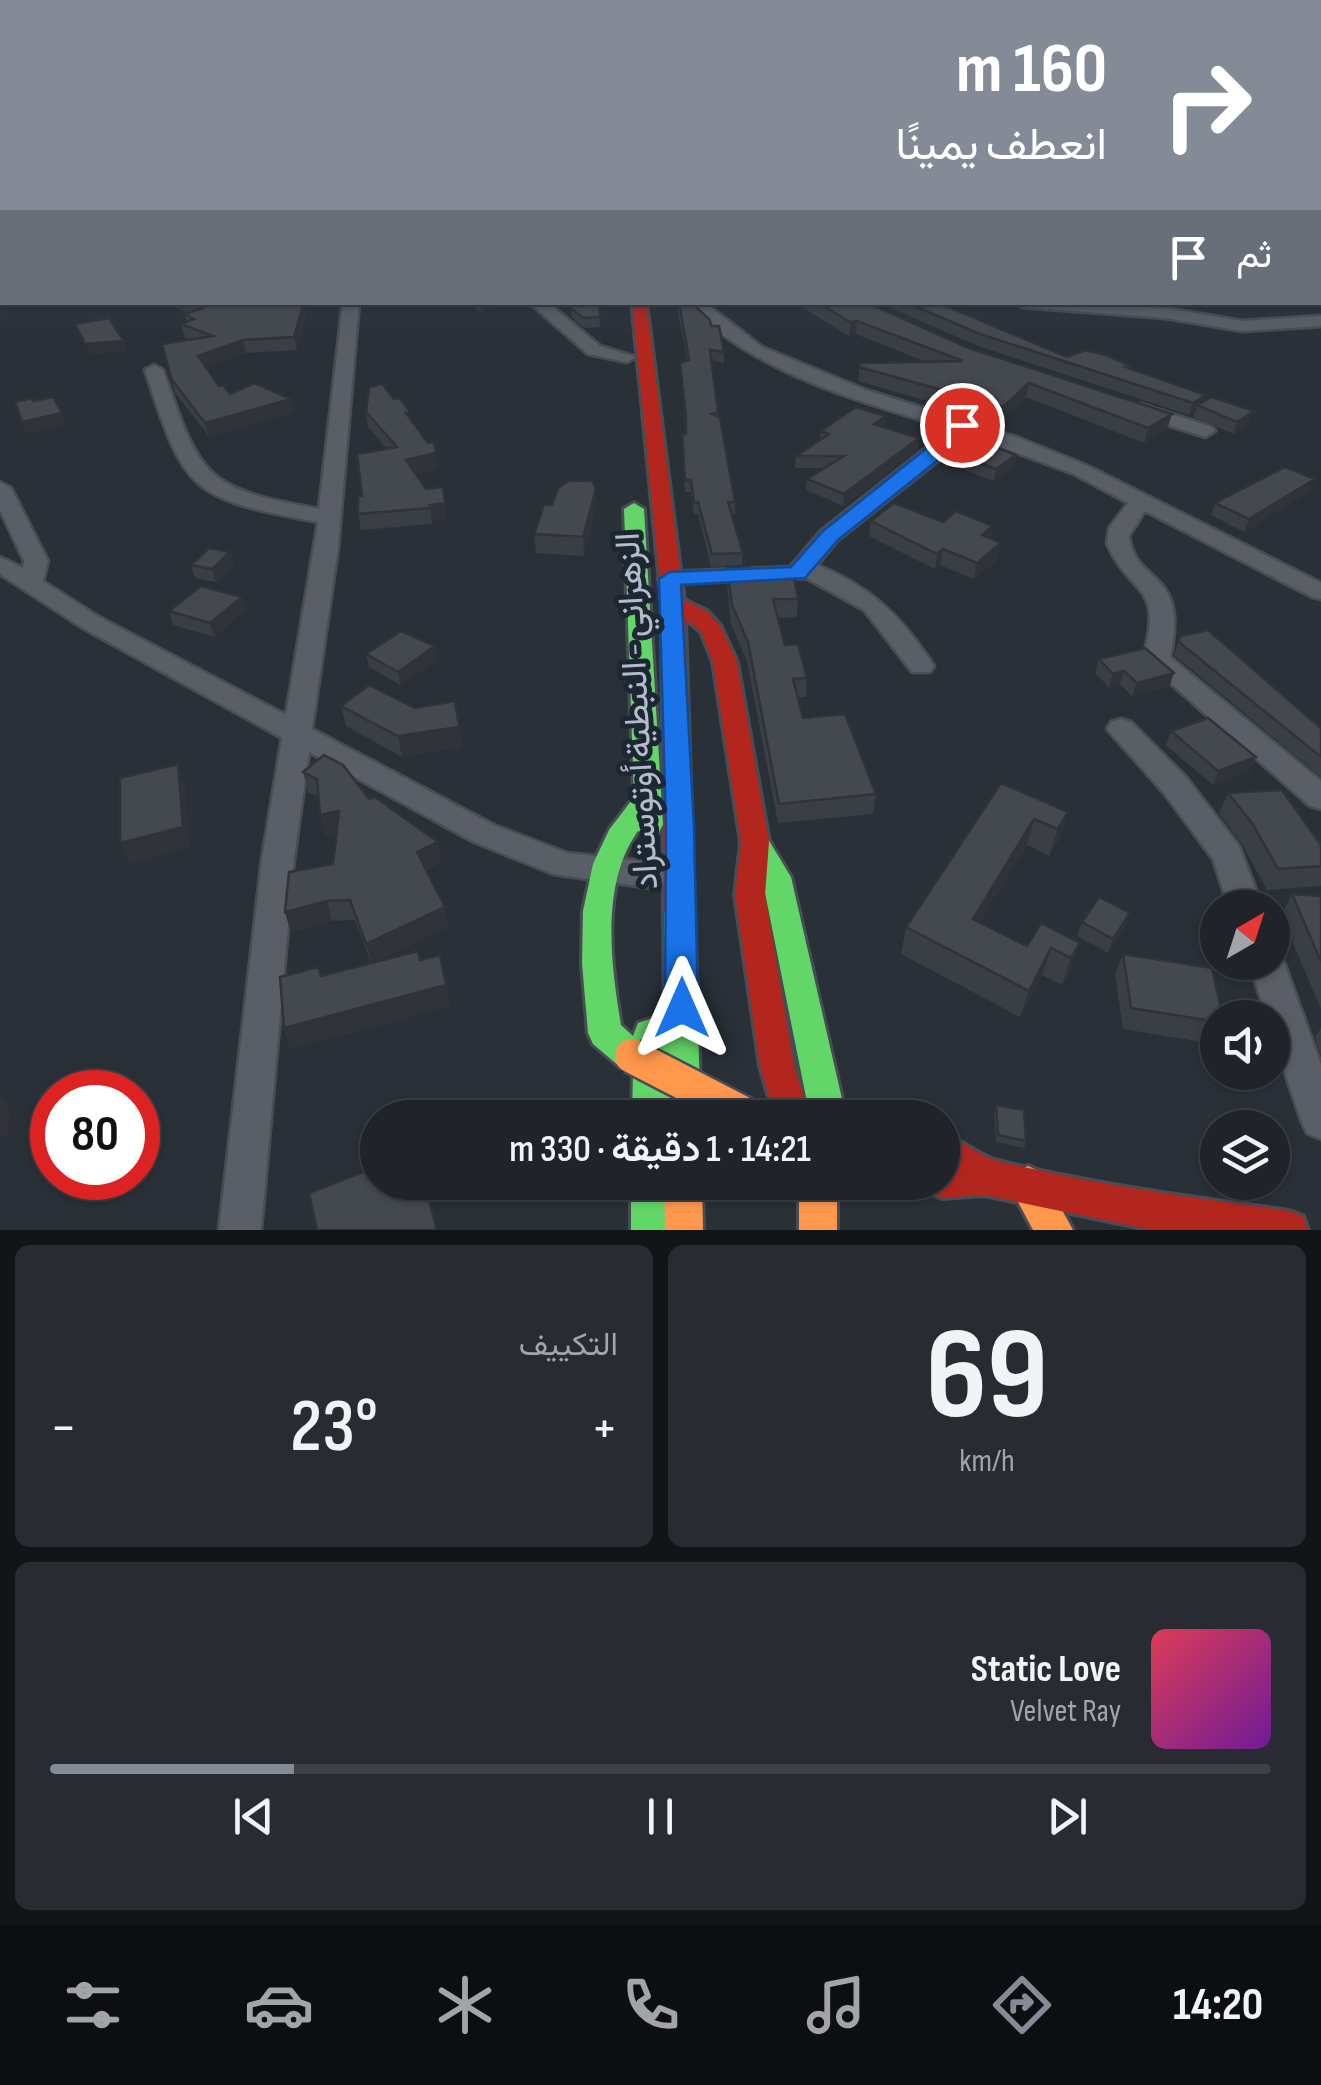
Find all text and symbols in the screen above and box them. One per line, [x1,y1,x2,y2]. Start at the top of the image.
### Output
text: 160 m [956,28,1107,112]
icon: right [1142,40,1272,170]
text: انعطف يمينًا [896,118,1107,173]
icon: arrive [1161,230,1216,285]
text: ثم [1236,233,1272,278]
pin [920,383,1005,468]
icon: arrive [935,398,990,453]
street label: الزهراني - النبطية أوتوستراد [607,531,674,891]
north arrow [1200,890,1290,980]
map controls [1200,890,1290,1200]
position arrow [630,956,734,1060]
button: sound [1200,1000,1290,1090]
speed limit sign: 80 [30,1070,160,1200]
button: layers [1200,1110,1290,1200]
text: 14:21 · 1 دقيقة · 330 m [509,1127,811,1172]
text: 69 [926,1299,1048,1455]
text: التكييف [519,1326,618,1365]
text: 23° [290,1382,378,1473]
text: − [50,1395,77,1462]
text: + [591,1395,618,1462]
text: km/h [959,1442,1015,1481]
text: Static Love [971,1647,1121,1692]
text: Velvet Ray [1010,1692,1121,1731]
icon: previous [226,1789,281,1844]
icon: pause [633,1789,688,1844]
icon: next [1040,1789,1095,1844]
icon: filters [58,1970,128,2040]
icon: car [244,1970,314,2040]
icon: climate [430,1970,500,2040]
icon: phone [616,1970,686,2040]
icon: music [801,1970,871,2040]
icon: directions [987,1970,1057,2040]
text: 14:20 [1173,1978,1263,2033]

